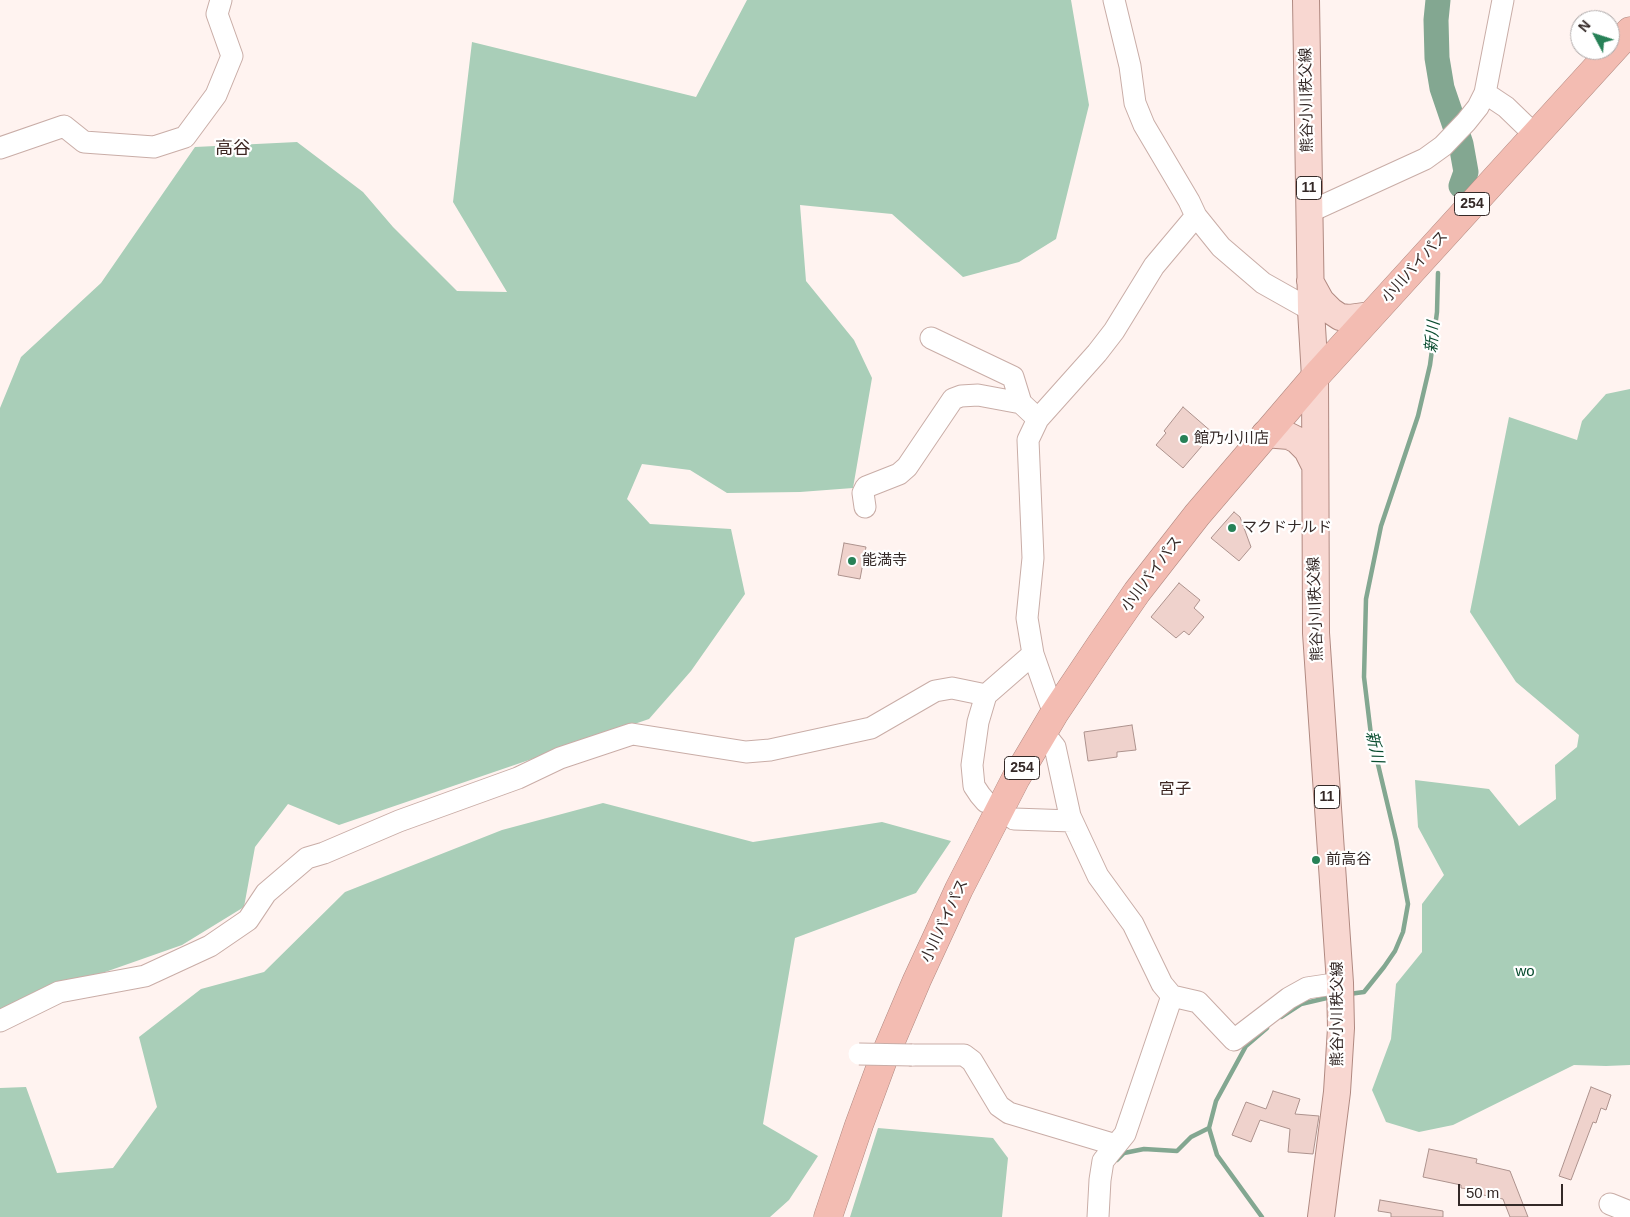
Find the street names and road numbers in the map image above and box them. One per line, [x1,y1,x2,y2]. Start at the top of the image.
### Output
street label: 熊谷小川秩父線 [1297,47,1317,153]
road number: 11 [1296,177,1322,200]
road number: 254 [1454,192,1490,215]
street label: 小川バイパス [1378,228,1452,306]
street label: 小川バイパス [1118,533,1186,615]
street label: 熊谷小川秩父線 [1305,556,1327,662]
road number: 254 [1004,756,1040,780]
road number: 11 [1314,786,1340,809]
street label: 小川バイパス [918,876,972,966]
street label: 熊谷小川秩父線 [1329,962,1347,1066]

